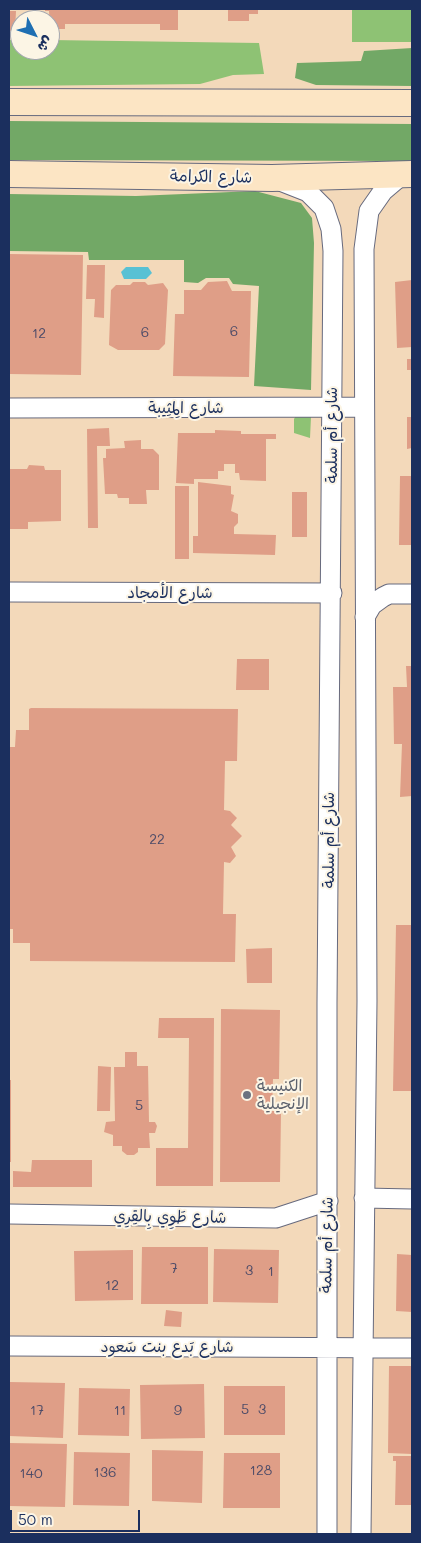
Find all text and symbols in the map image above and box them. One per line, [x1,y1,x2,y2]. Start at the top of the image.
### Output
north arrow [10,10,60,60]
text: ش [34,32,58,57]
street label: شارع الكرامة [170,167,252,187]
house number: 6 [230,324,238,340]
house number: 6 [141,325,149,341]
house number: 12 [32,326,46,342]
street label: شارع أم سلمة [322,387,342,483]
street label: شارع المِثِيبة [148,398,224,418]
street label: شارع الأمجاد [127,583,213,603]
street label: شارع أم سلمة [319,792,339,888]
house number: 22 [149,832,165,848]
place label: الكنيسة الإنجيلية [257,1076,309,1114]
marker: الكنيسة الإنجيلية [241,1089,253,1101]
house number: 5 [135,1098,143,1114]
street label: شارع أم سلمة [317,1197,337,1293]
street label: شارع طَوِي بِالقِرِي [113,1206,227,1228]
house number: 7 [170,1261,178,1277]
house number: 3 [245,1263,253,1279]
house number: 1 [268,1264,274,1280]
house number: 12 [105,1278,119,1294]
street label: شارع بَدع بنت سَعود [100,1337,234,1357]
house number: 5 [241,1402,249,1418]
house number: 3 [258,1402,266,1418]
house number: 17 [30,1403,44,1419]
house number: 11 [114,1403,126,1419]
house number: 9 [174,1403,182,1419]
house number: 128 [250,1463,272,1479]
house number: 136 [94,1465,116,1481]
house number: 140 [19,1466,43,1482]
scale bar [12,1500,142,1532]
text: 50 m [18,1509,53,1529]

